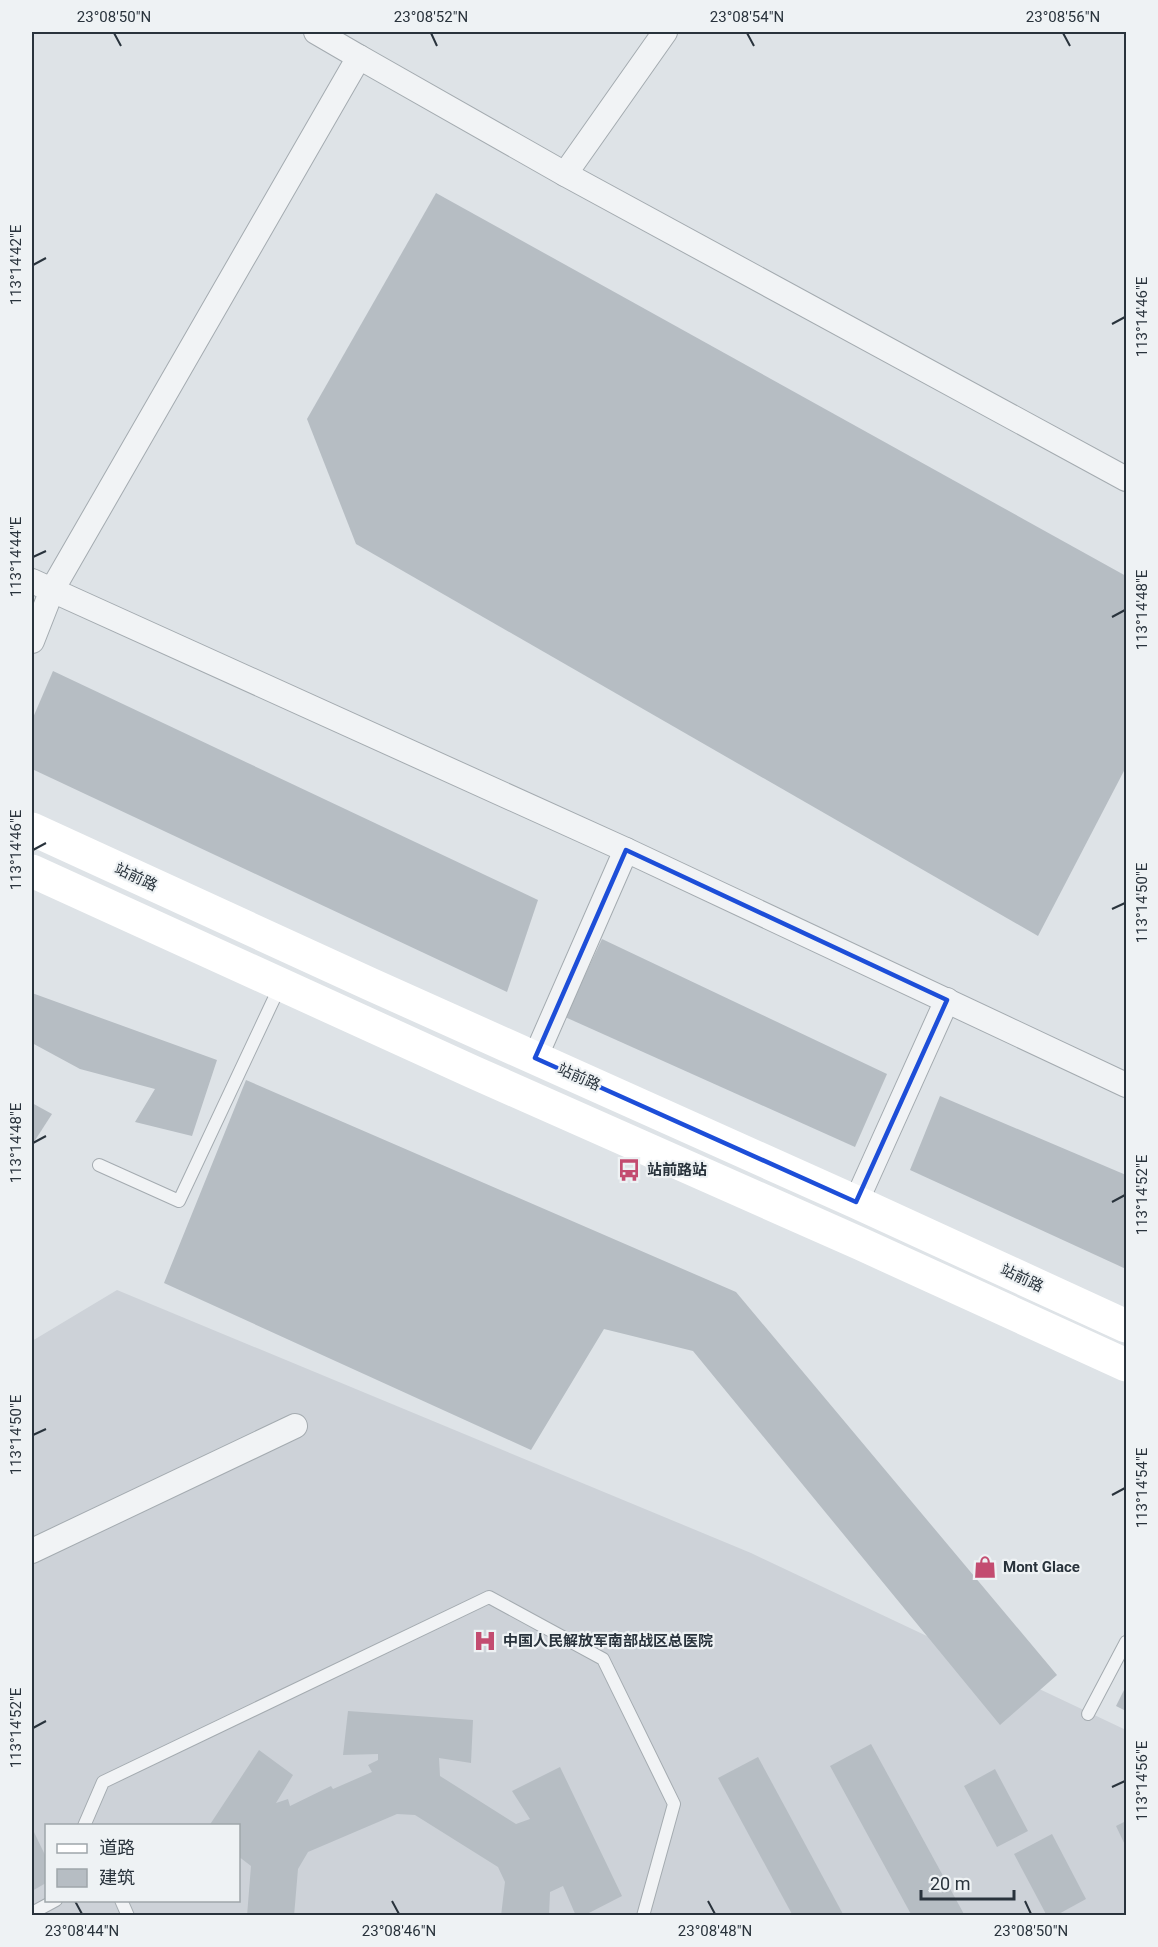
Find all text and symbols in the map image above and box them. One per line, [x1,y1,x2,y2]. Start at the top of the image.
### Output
text: 23°08'50"N [77,8,151,26]
text: 23°08'52"N [394,8,468,26]
text: 23°08'54"N [710,8,784,26]
text: 23°08'56"N [1026,8,1100,26]
text: 113°14'42"E [7,224,25,305]
text: 113°14'46"E [1133,276,1151,357]
text: 113°14'44"E [7,516,25,597]
text: 113°14'48"E [1133,569,1151,650]
text: 113°14'46"E [7,809,25,890]
street label: 站前路 [112,859,160,895]
text: 113°14'50"E [1133,862,1151,943]
street label: 站前路 [555,1060,603,1094]
text: 113°14'48"E [7,1102,25,1183]
text: 113°14'52"E [1133,1154,1151,1235]
bus stop icon: 站前路站 [616,1157,642,1183]
place label: 站前路站 [647,1161,707,1179]
street label: 站前路 [998,1260,1046,1296]
text: 113°14'50"E [7,1394,25,1475]
text: 113°14'54"E [1133,1447,1151,1528]
shop icon: Mont Glace [972,1554,998,1580]
place label: Mont Glace [1003,1558,1080,1576]
hospital icon: 中国人民解放军南部战区总医院 [472,1628,498,1654]
place label: 中国人民解放军南部战区总医院 [503,1632,713,1650]
text: 113°14'52"E [7,1687,25,1768]
text: 113°14'56"E [1133,1740,1151,1821]
legend [45,1824,240,1902]
text: 道路 [99,1837,135,1858]
scale bar [921,1863,1014,1901]
text: 建筑 [99,1867,135,1888]
text: 20 m [930,1873,970,1894]
text: 23°08'44"N [45,1922,119,1940]
text: 23°08'46"N [362,1922,436,1940]
text: 23°08'48"N [678,1922,752,1940]
text: 23°08'50"N [994,1922,1068,1940]

